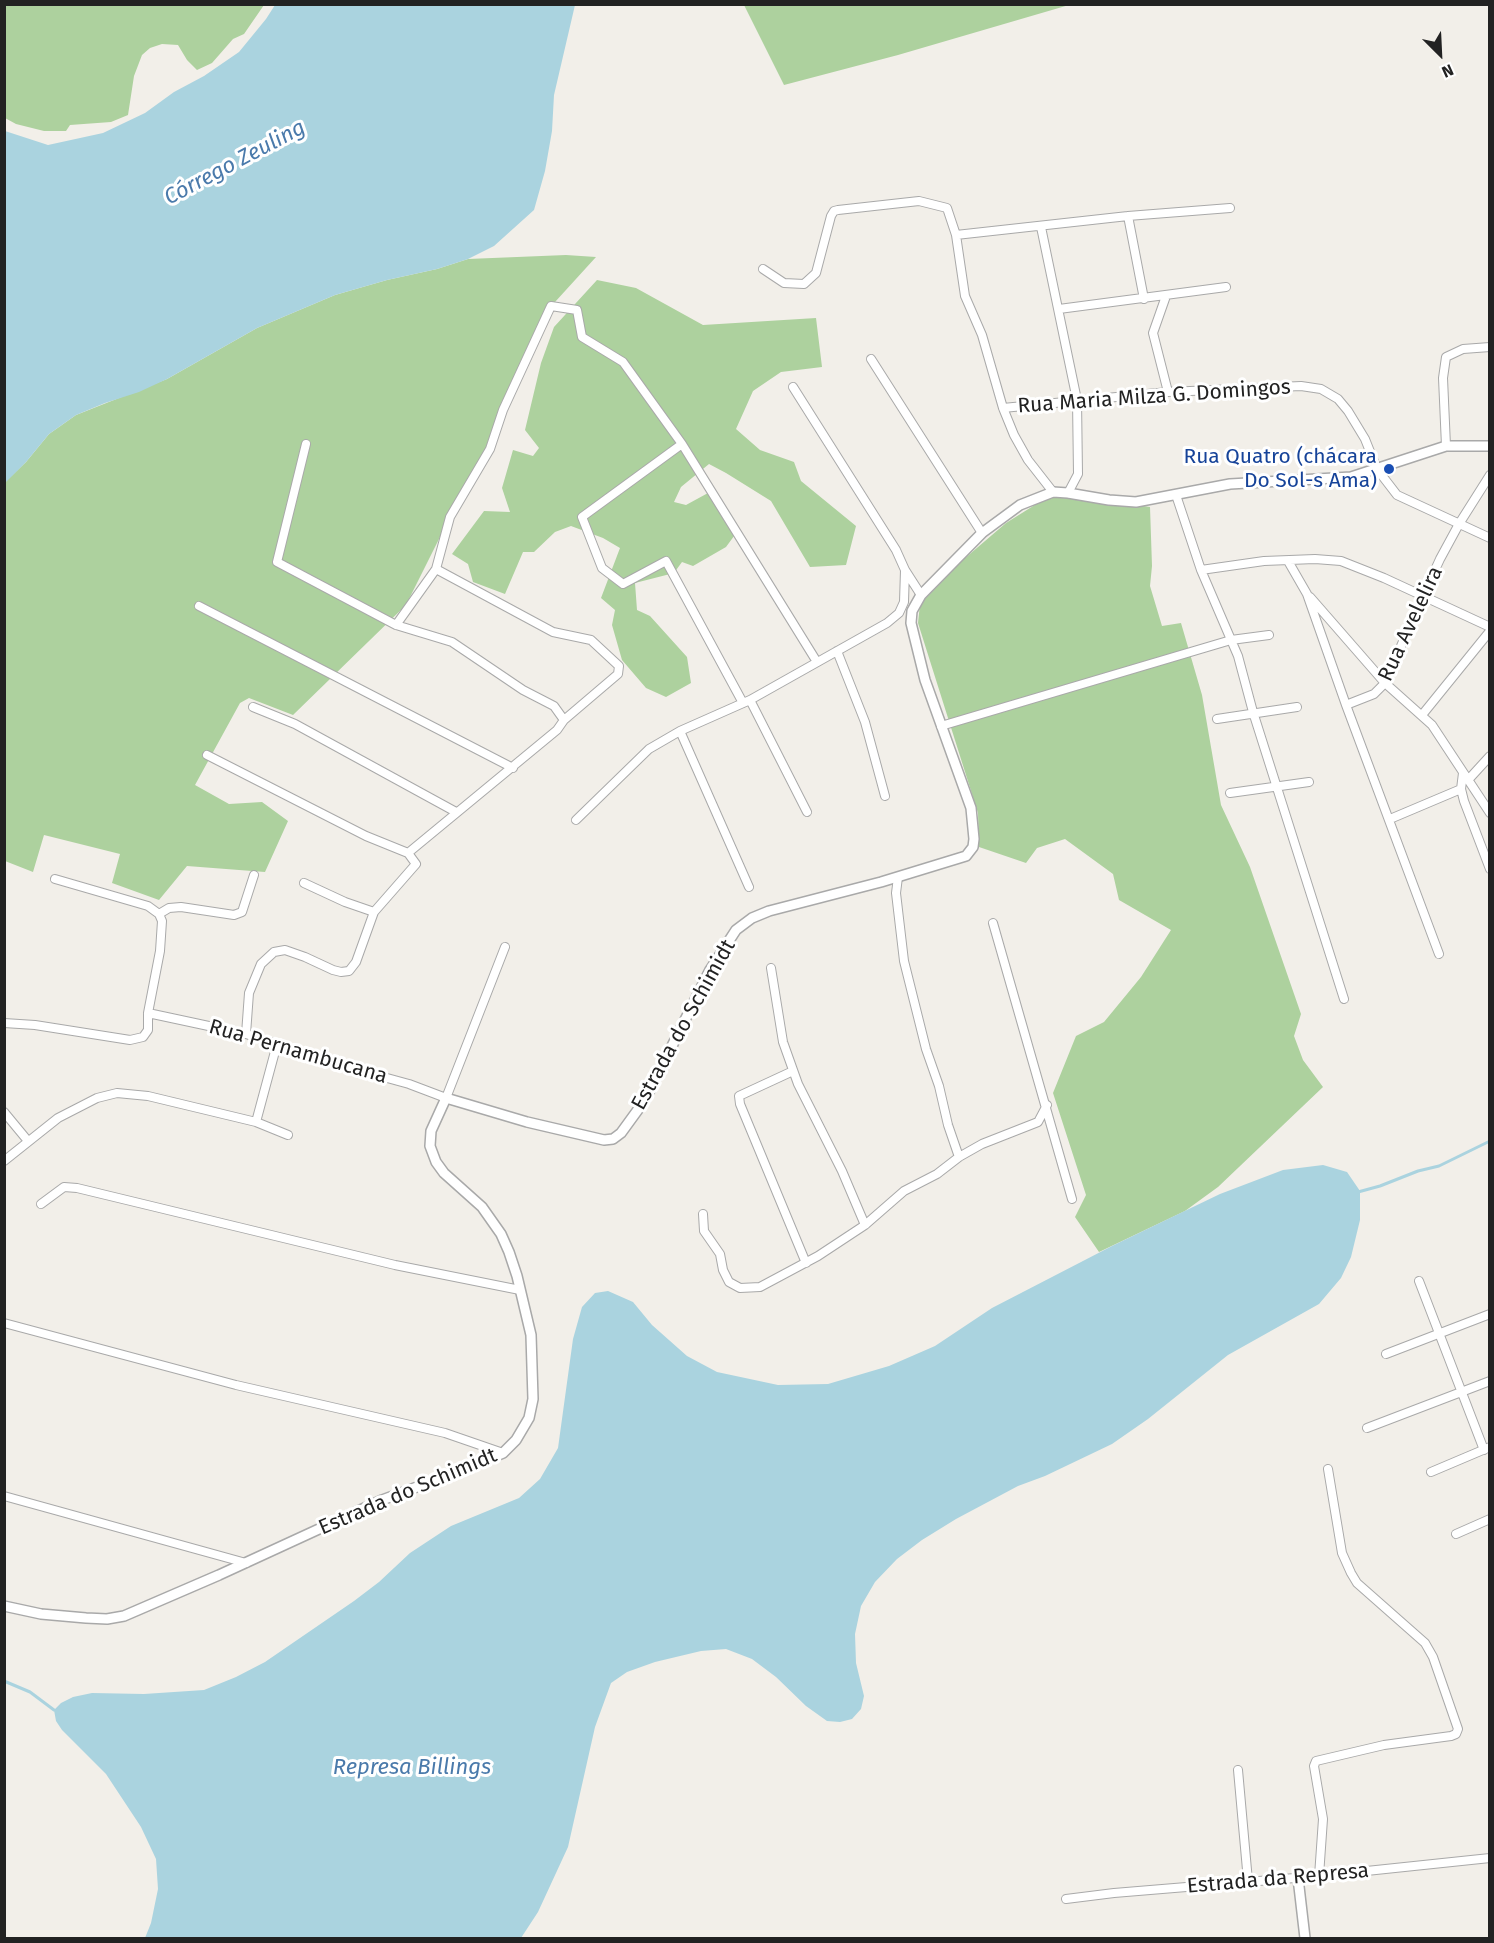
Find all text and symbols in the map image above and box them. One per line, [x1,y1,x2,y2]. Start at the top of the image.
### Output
north arrow [1410,24,1470,84]
text: N [1439,60,1456,82]
water label: Córrego Zeuling [160,115,310,211]
street label: Rua Maria Milza G. Domingos [1017,375,1291,419]
place label: Rua Quatro (chácara Do Sol-s Ama) [1183,444,1377,494]
marker: Rua Quatro (chácara Do Sol-s Ama) [1382,462,1396,476]
street label: Rua Avelelira [1373,562,1449,686]
street label: Estrada do Schimidt [627,935,741,1115]
street label: Rua Pernambucana [206,1014,390,1090]
street label: Estrada do Schimidt [315,1443,501,1541]
water label: Represa Billings [333,1755,491,1781]
street label: Estrada da Represa [1186,1858,1370,1900]

